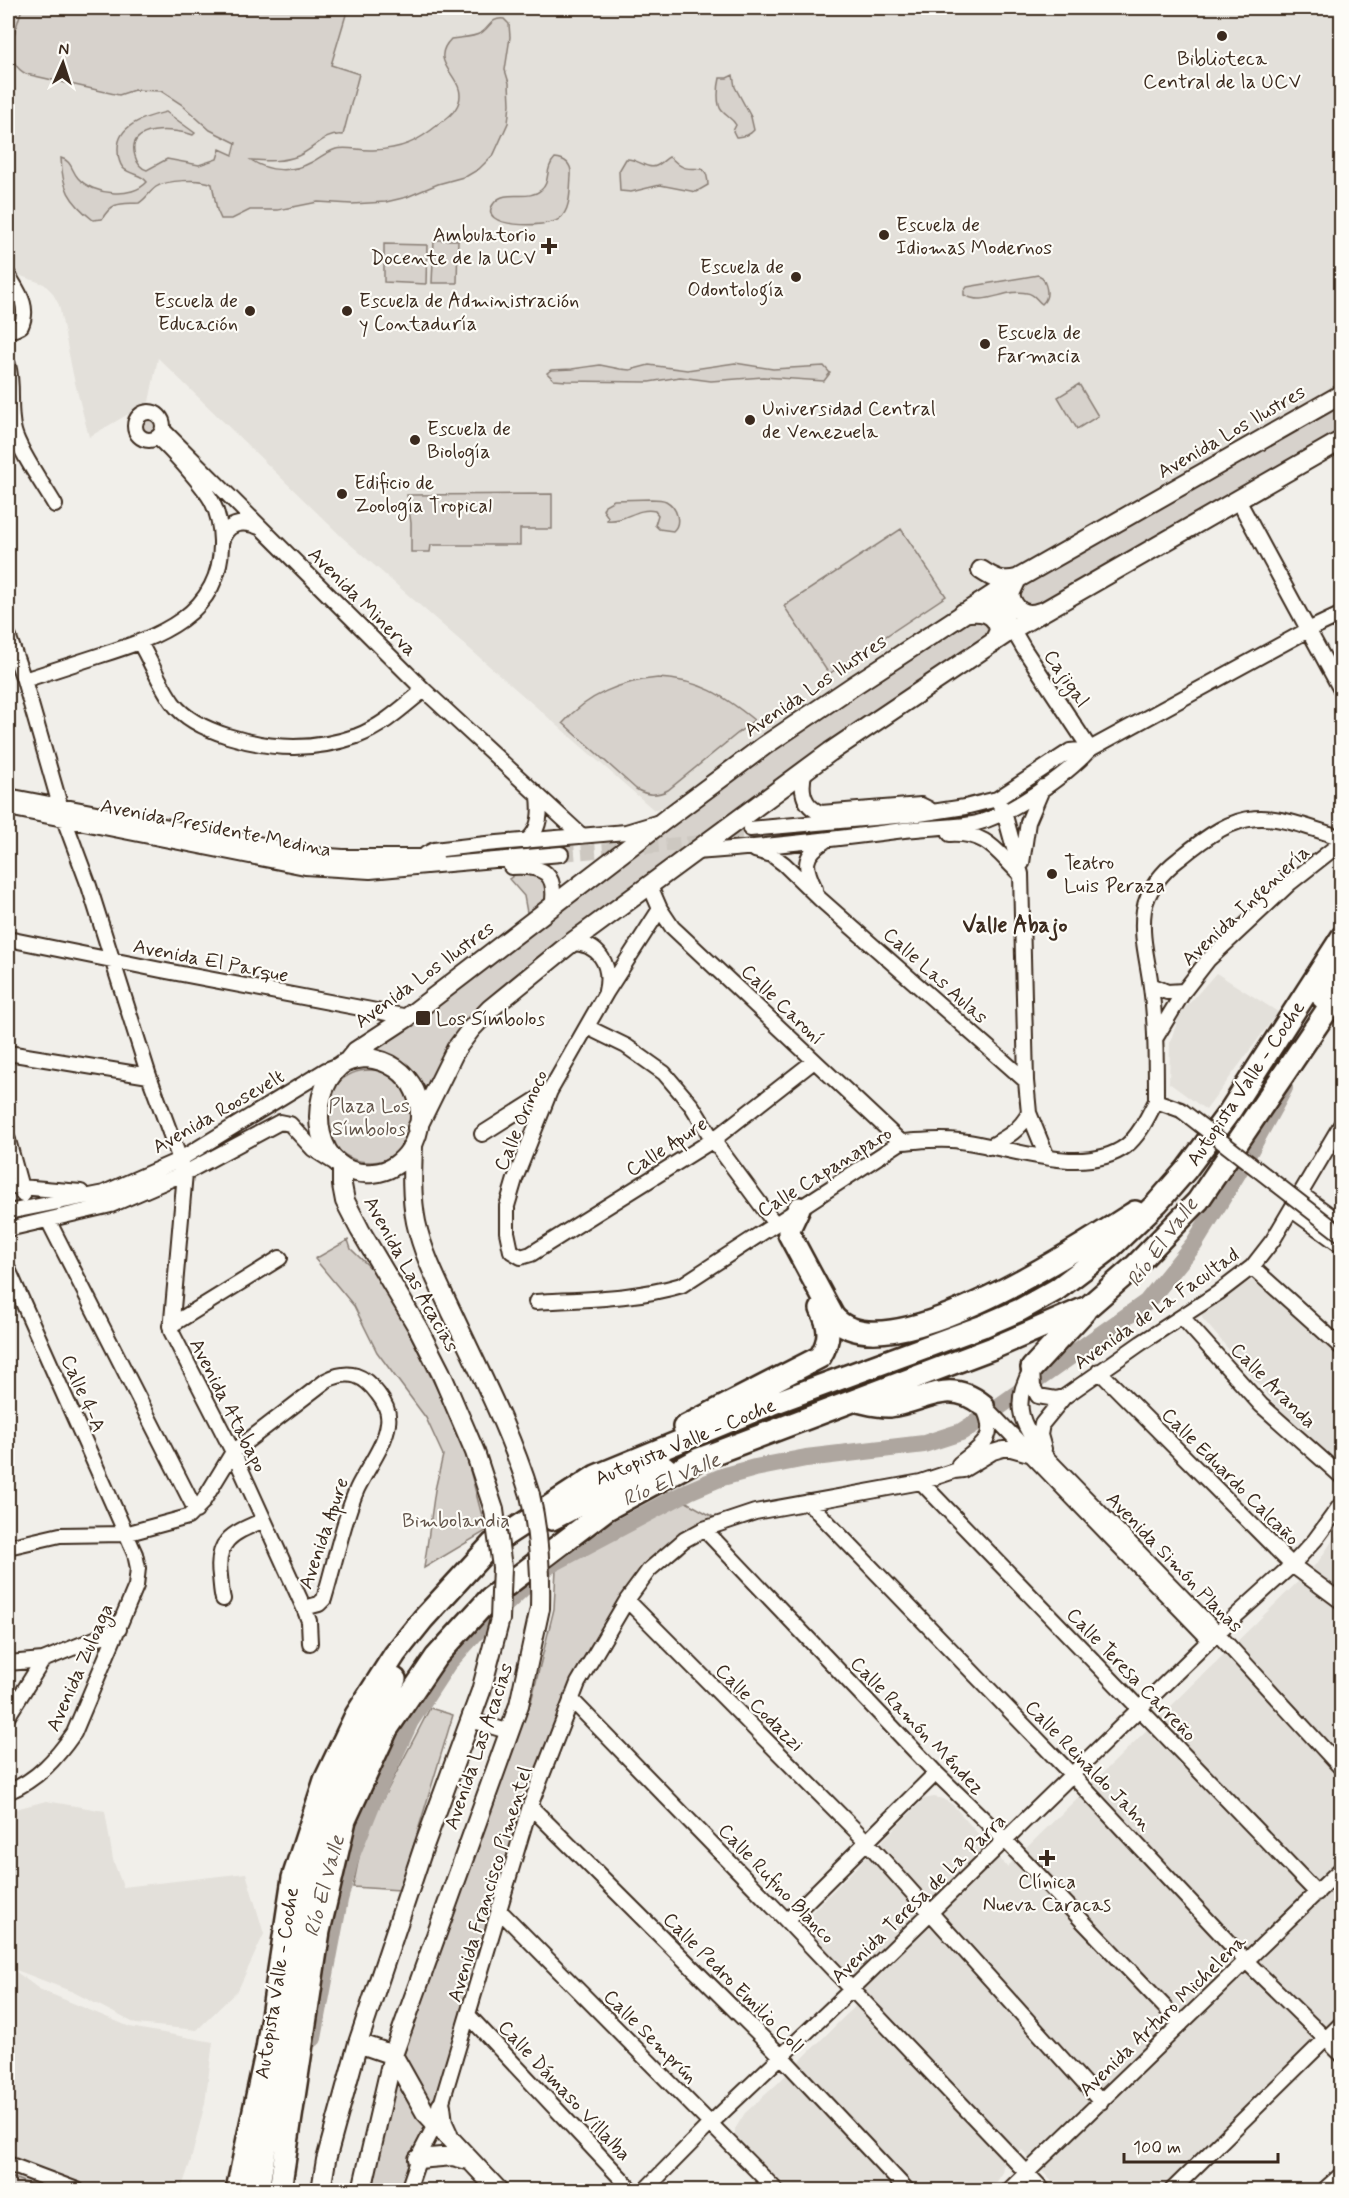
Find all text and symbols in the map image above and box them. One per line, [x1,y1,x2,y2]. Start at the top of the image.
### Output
marker: Biblioteca Central de la UCV [1215,29,1229,43]
north arrow [33,33,93,93]
text: N [58,39,70,60]
place label: Biblioteca Central de la UCV [1143,46,1301,96]
place label: Escuela de Idiomas Modernos [896,212,1052,262]
place label: Ambulatorio Docente de la UCV [371,222,536,272]
marker: Escuela de Idiomas Modernos [877,228,891,242]
marker: Ambulatorio Docente de la UCV [540,237,558,255]
place label: Escuela de Odontología [687,254,784,306]
marker: Escuela de Odontología [789,270,803,284]
place label: Escuela de Educación [154,288,238,338]
place label: Escuela de Administración y Contaduría [359,288,579,338]
marker: Escuela de Educación [243,304,257,318]
marker: Escuela de Administración y Contaduría [340,304,354,318]
place label: Escuela de Farmacia [997,320,1081,370]
marker: Escuela de Farmacia [978,337,992,351]
street label: Avenida Los Ilustres [1153,379,1311,486]
place label: Universidad Central de Venezuela [762,396,936,446]
marker: Universidad Central de Venezuela [743,413,757,427]
place label: Escuela de Biología [427,416,511,467]
marker: Escuela de Biología [408,433,422,447]
place label: Edificio de Zoología Tropical [354,470,492,521]
marker: Edificio de Zoología Tropical [335,487,349,501]
street label: Avenida Minerva [301,542,422,663]
street label: Avenida Los Ilustres [739,628,893,744]
street label: Cajigal [1036,645,1095,714]
street label: Avenida Presidente Medina [98,793,333,864]
street label: Avenida Ingeniería [1176,839,1317,974]
place label: Teatro Luis Peraza [1064,850,1165,900]
marker: Teatro Luis Peraza [1045,867,1059,881]
district label: Valle Abajo [963,912,1067,941]
street label: Avenida Los Ilustres [349,915,500,1035]
street label: Calle Las Aulas [877,922,993,1031]
street label: Avenida El Parque [131,933,291,990]
street label: Calle Caroní [734,958,830,1052]
street label: Autopista Valle - Coche [1181,996,1312,1172]
place label: Los Símbolos [436,1006,545,1033]
marker: Los Símbolos [414,1009,432,1027]
street label: Avenida Roosevelt [148,1064,290,1161]
street label: Calle Orinoco [488,1066,555,1175]
park label: Plaza Los Símbolos [328,1093,410,1143]
street label: Calle Apure [621,1111,713,1185]
street label: Calle Capanaparo [752,1120,897,1224]
street label: Avenida Las Acacias [357,1192,465,1358]
water label: Río El Valle [1121,1192,1205,1293]
street label: Avenida de La Facultad [1069,1242,1245,1376]
street label: Avenida Atabapo [182,1334,273,1477]
street label: Calle Aranda [1224,1337,1322,1435]
street label: Calle 4-A [54,1351,112,1437]
street label: Autopista Valle - Coche [591,1392,780,1493]
street label: Calle Eduardo Calcaño [1155,1402,1305,1552]
water label: Río El Valle [618,1446,725,1514]
street label: Avenida Apure [293,1474,357,1593]
street label: Avenida Simón Planas [1099,1487,1248,1639]
park label: Bimbolandia [402,1508,510,1535]
street label: Avenida Zuloaga [40,1599,122,1736]
street label: Calle Teresa Carreño [1060,1602,1202,1748]
street label: Calle Ramón Méndez [844,1651,990,1801]
street label: Calle Codazzi [709,1658,809,1758]
street label: Avenida Las Acacias [438,1660,521,1833]
street label: Calle Reinaldo Jahn [1018,1695,1158,1838]
street label: Avenida Francisco Pimentel [442,1763,539,2006]
street label: Avenida Teresa de La Parra [826,1808,1013,1990]
street label: Calle Rufino Blanco [711,1818,840,1950]
water label: Río El Valle [298,1832,352,1940]
marker: Clínica Nueva Caracas [1038,1849,1056,1867]
place label: Clínica Nueva Caracas [983,1869,1111,1919]
street label: Autopista Valle - Coche [249,1885,306,2081]
street label: Calle Pedro Emilio Coll [656,1907,809,2060]
street label: Avenida Arturo Michelena [1073,1928,1253,2103]
street label: Calle Semprún [597,1984,703,2090]
street label: Calle Dámaso Villalba [491,2015,636,2167]
scale bar [1124,2126,1278,2164]
text: 100 m [1133,2136,1181,2160]

